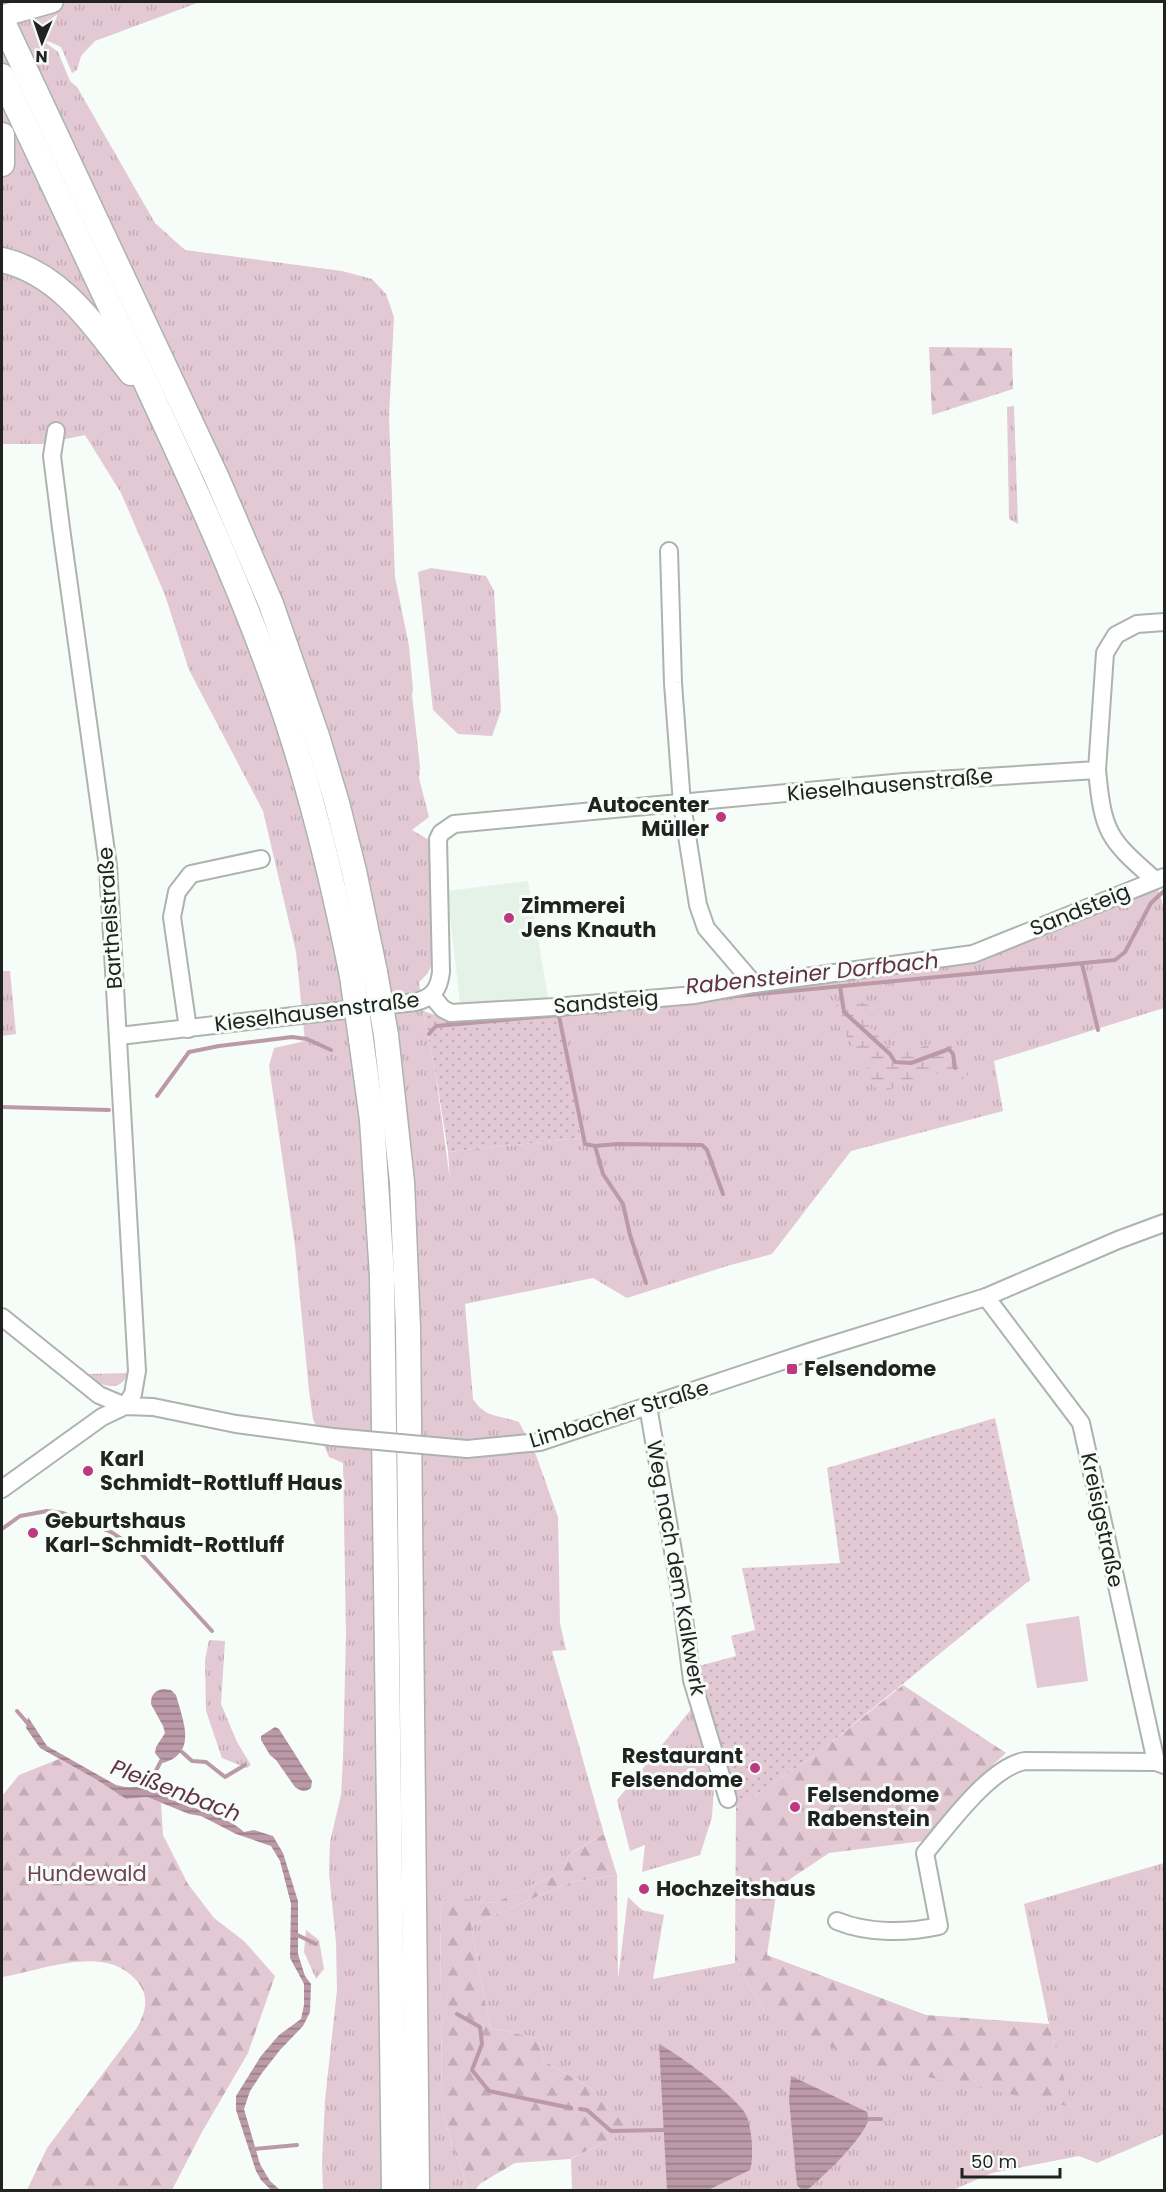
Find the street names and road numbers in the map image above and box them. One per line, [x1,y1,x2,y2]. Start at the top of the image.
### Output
street label: Kieselhausenstraße [786,761,994,808]
street label: Barthelstraße [90,846,129,990]
street label: Sandsteig [1026,876,1134,943]
street label: Sandsteig [552,982,660,1021]
street label: Kieselhausenstraße [213,985,421,1038]
street label: Limbacher Straße [526,1372,712,1455]
street label: Weg nach dem Kalkwerk [640,1438,713,1698]
street label: Kreisigstraße [1074,1450,1131,1590]

